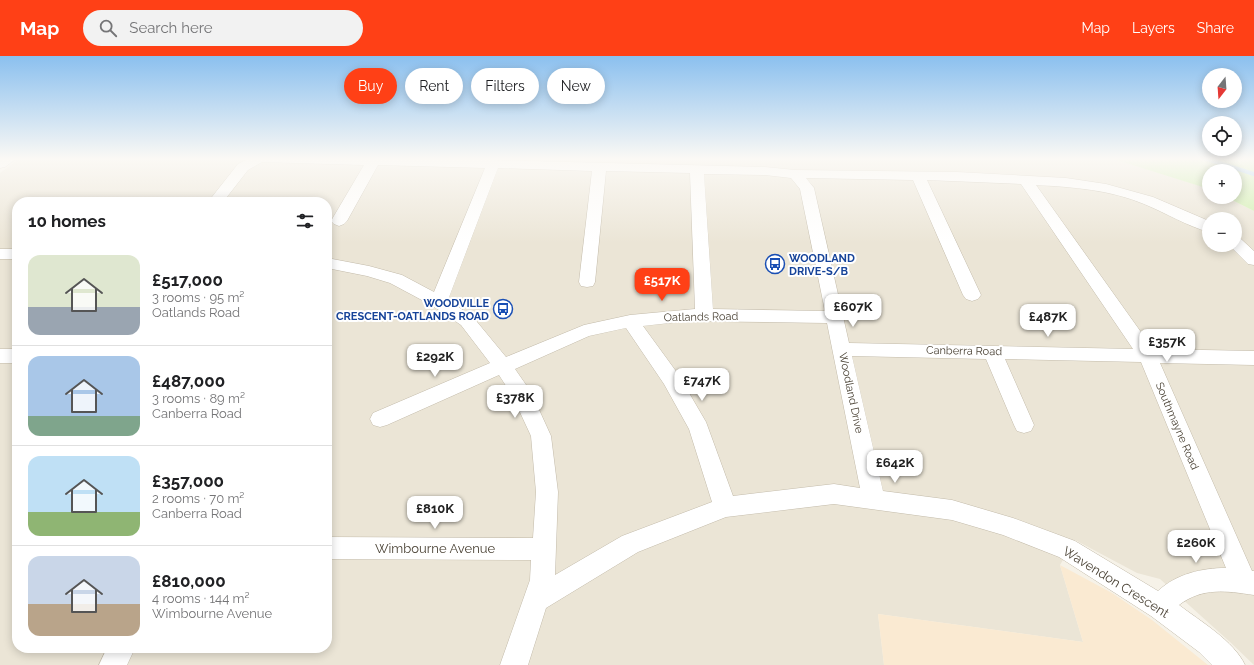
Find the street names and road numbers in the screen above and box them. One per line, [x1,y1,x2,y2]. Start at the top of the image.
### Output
street label: Oatlands Road [664,310,739,324]
street label: Canberra Road [926,344,1002,358]
street label: Woodland Drive [836,352,866,435]
street label: Southmayne Road [1153,380,1201,472]
street label: Wimbourne Avenue [375,541,495,556]
street label: Wavendon Crescent [1060,543,1172,621]

